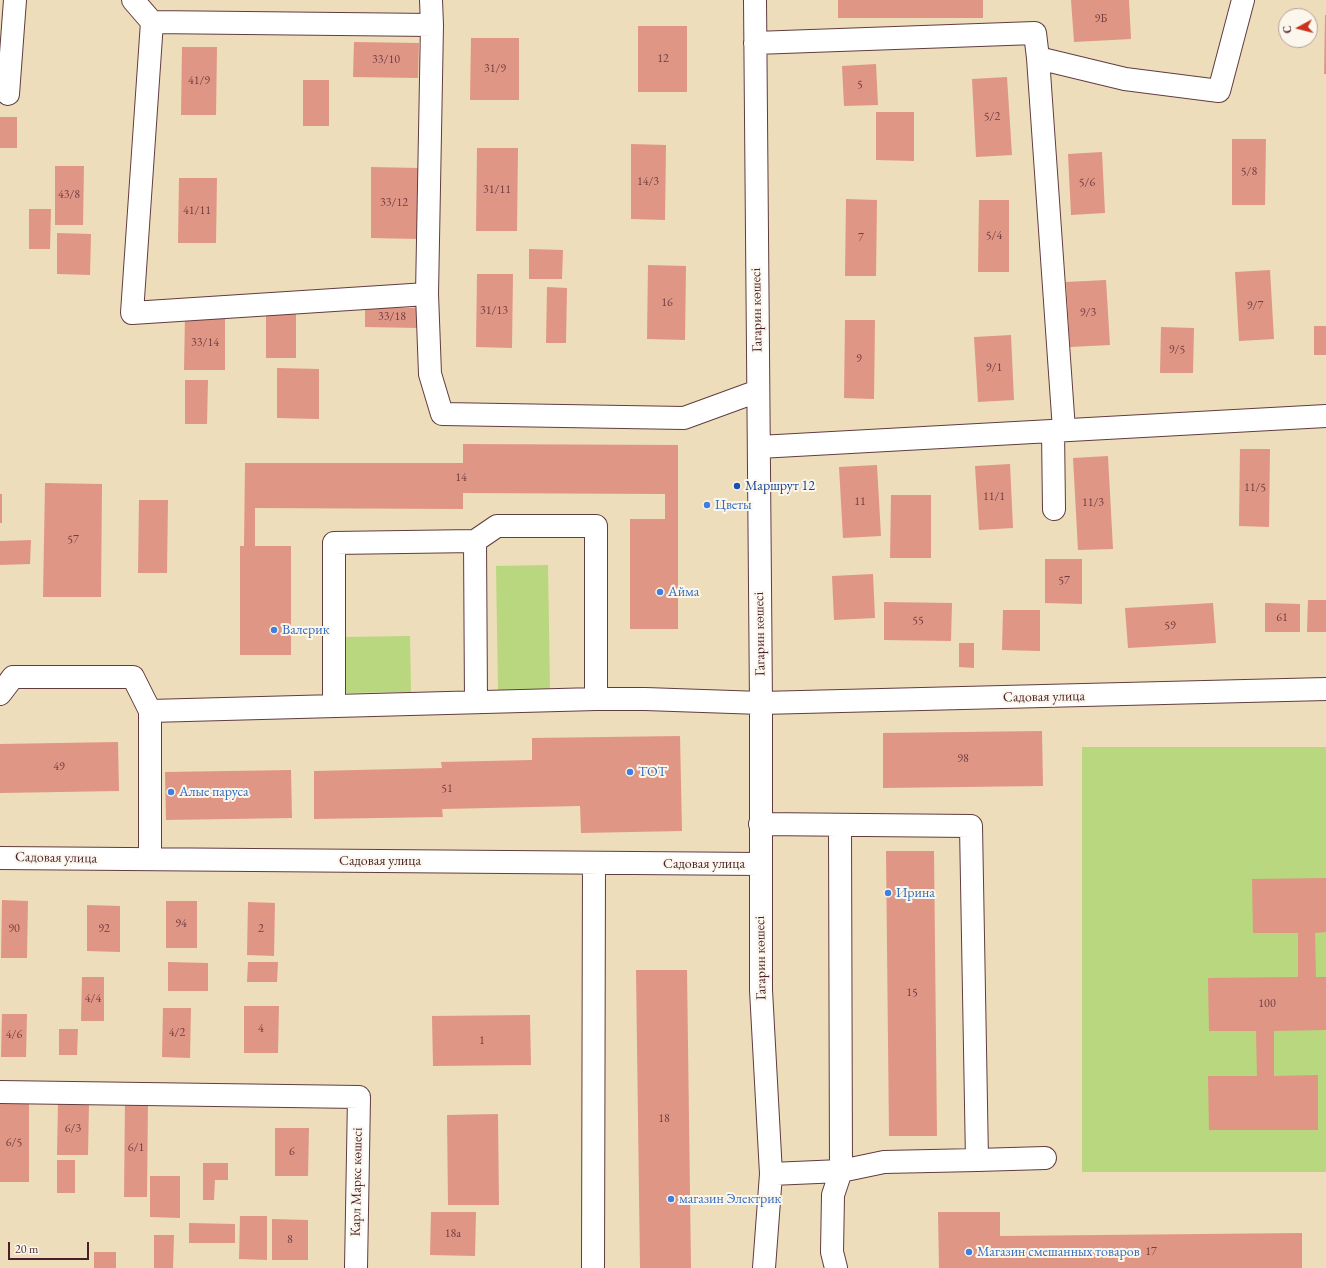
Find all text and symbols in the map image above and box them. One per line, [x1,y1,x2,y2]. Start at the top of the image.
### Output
north arrow [1278,8,1318,48]
house number: 9Б [1095,12,1107,26]
text: С [1280,25,1295,34]
house number: 12 [657,52,669,66]
house number: 33/10 [372,53,400,67]
house number: 31/9 [484,62,506,76]
house number: 41/9 [188,74,210,88]
house number: 5 [857,78,863,92]
house number: 5/2 [984,110,1000,124]
house number: 5/8 [1241,165,1257,179]
house number: 14/3 [637,175,659,189]
house number: 5/6 [1079,176,1095,190]
house number: 31/11 [483,183,511,197]
house number: 43/8 [58,188,80,202]
house number: 33/12 [380,196,408,210]
house number: 41/11 [183,204,211,218]
house number: 5/4 [986,229,1002,243]
house number: 7 [858,231,864,245]
street label: Гагарин көшесі [748,268,766,352]
house number: 16 [661,296,673,310]
house number: 9/7 [1247,299,1263,313]
house number: 31/13 [480,304,508,318]
house number: 9/3 [1080,306,1096,320]
house number: 33/18 [378,310,406,324]
house number: 33/14 [191,336,219,350]
house number: 9/5 [1169,343,1185,357]
house number: 9 [856,352,862,366]
house number: 9/1 [986,361,1002,375]
house number: 14 [455,471,467,485]
place label: Маршрут 12 [745,478,815,494]
marker: Маршрут 12 [732,481,742,491]
house number: 11/5 [1244,481,1266,495]
house number: 11/1 [983,490,1005,504]
house number: 11 [854,495,866,509]
house number: 11/3 [1082,496,1104,510]
place label: Цветы [715,497,752,513]
marker: Цветы [702,500,712,510]
house number: 57 [67,533,79,547]
house number: 57 [1058,574,1070,588]
place label: Айма [668,584,699,600]
marker: Айма [655,587,665,597]
street label: Гагарин көшесі [751,592,769,676]
house number: 61 [1276,611,1288,625]
house number: 55 [912,614,924,628]
house number: 59 [1164,619,1176,633]
place label: Валерик [282,622,329,638]
marker: Валерик [269,625,279,635]
street label: Садовая улица [1003,688,1085,706]
house number: 98 [957,752,969,766]
house number: 49 [53,760,65,774]
place label: ТОТ [638,764,667,780]
marker: ТОТ [625,767,635,777]
house number: 51 [441,782,453,796]
place label: Алые паруса [179,784,249,800]
marker: Алые паруса [166,787,176,797]
street label: Садовая улица [15,849,97,867]
street label: Садовая улица [339,853,421,869]
street label: Садовая улица [663,856,745,872]
place label: Ирина [896,885,935,901]
marker: Ирина [883,888,893,898]
street label: Гагарин көшесі [752,916,770,1000]
house number: 94 [175,917,187,931]
house number: 90 [8,922,20,936]
house number: 92 [98,922,110,936]
house number: 2 [258,922,264,936]
house number: 15 [906,986,918,1000]
house number: 4/4 [85,992,101,1006]
house number: 100 [1258,997,1276,1011]
house number: 4 [258,1022,264,1036]
house number: 4/2 [169,1026,185,1040]
house number: 4/6 [6,1028,22,1042]
house number: 1 [479,1034,485,1048]
house number: 18 [658,1112,670,1126]
house number: 6/3 [65,1122,81,1136]
street label: Карл Маркс көшесі [348,1127,366,1237]
house number: 6/5 [6,1136,22,1150]
house number: 6/1 [128,1141,144,1155]
house number: 6 [289,1145,295,1159]
place label: магазин Электрик [679,1191,781,1207]
marker: магазин Электрик [666,1194,676,1204]
house number: 18а [445,1227,461,1241]
house number: 8 [287,1233,293,1247]
scale bar [10,1234,91,1260]
text: 20 m [15,1241,38,1257]
place label: Магазин смешанных товаров [977,1244,1140,1260]
house number: 17 [1145,1245,1157,1259]
marker: Магазин смешанных товаров [964,1247,974,1257]

